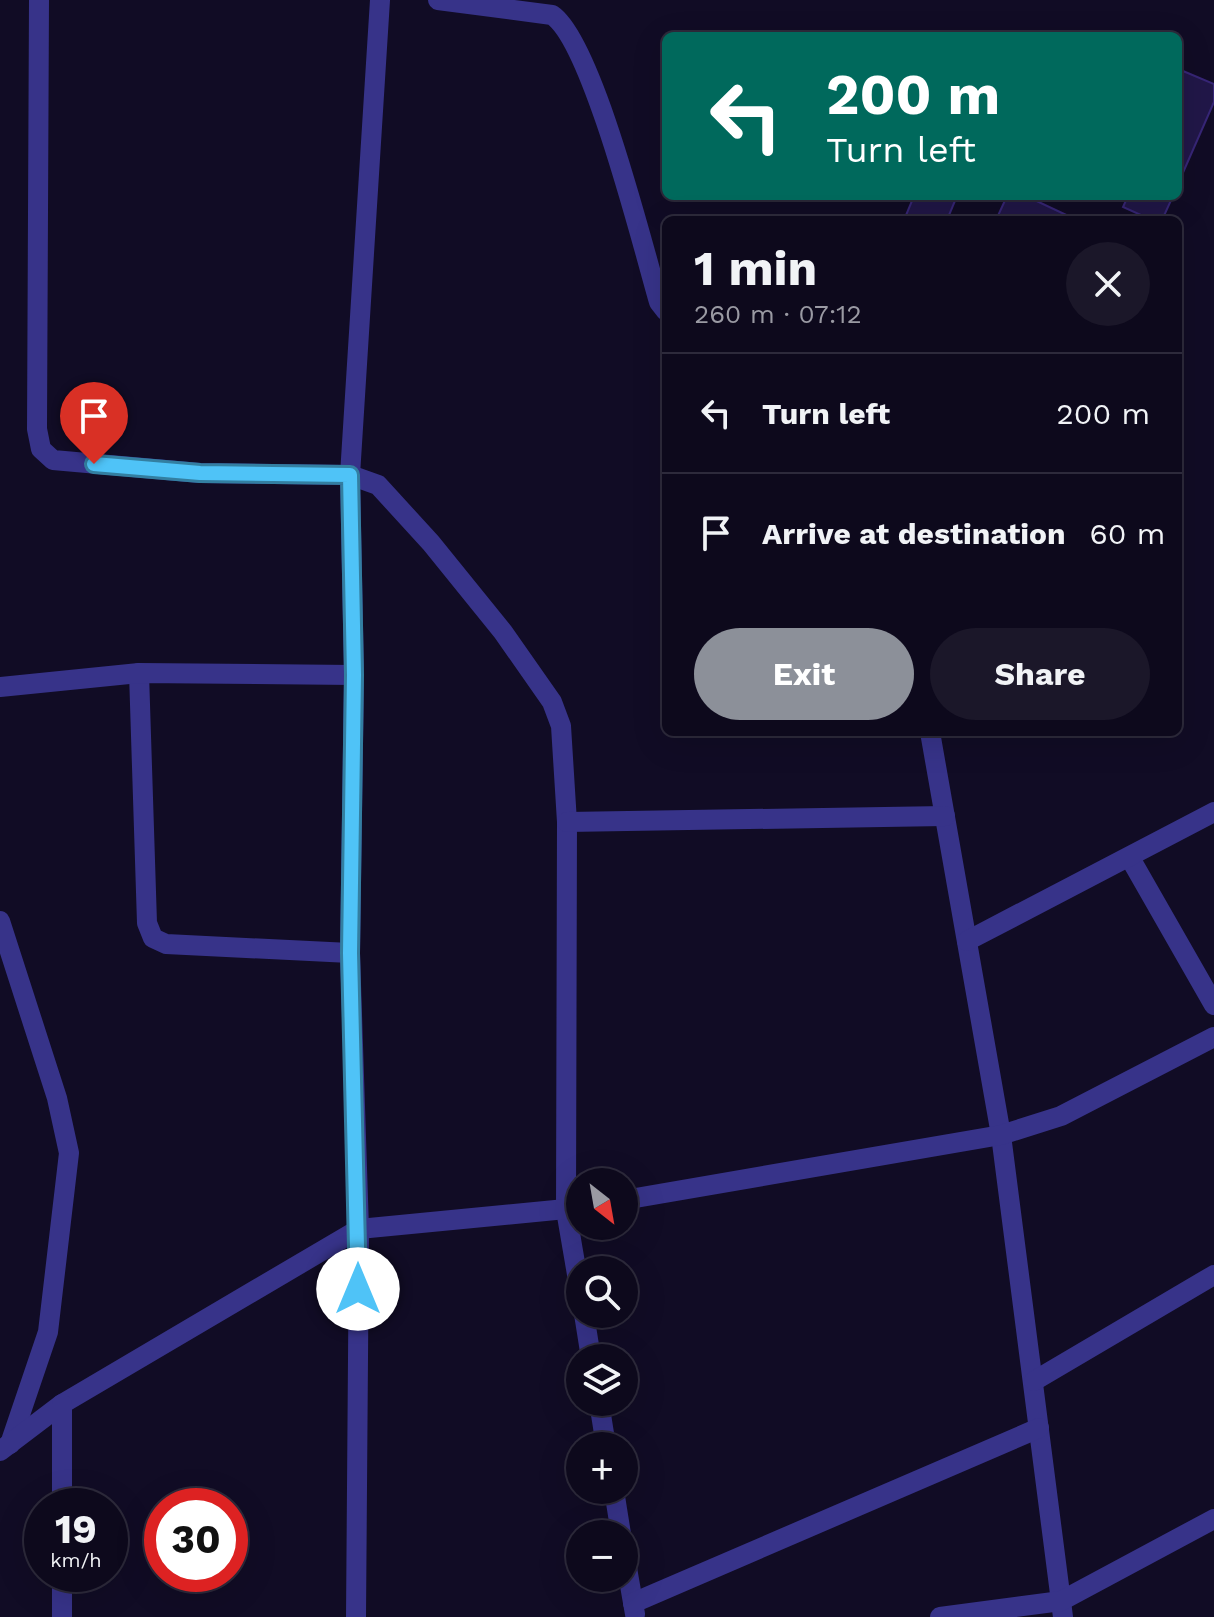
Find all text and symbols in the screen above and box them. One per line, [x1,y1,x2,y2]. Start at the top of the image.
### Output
text: 200 m [826,62,1000,128]
icon: left [694,64,798,168]
text: Turn left [826,129,976,171]
text: 1 min [694,240,817,297]
button: close [1066,242,1150,326]
text: 260 m · 07:12 [694,299,862,329]
pin [60,382,128,464]
icon: left [694,391,738,435]
icon: arrive [72,394,116,438]
text: Turn left [762,396,890,431]
text: 200 m [1056,396,1150,431]
icon: arrive [694,511,738,555]
text: Arrive at destination [762,516,1066,551]
text: 60 m [1090,516,1165,551]
button: Exit [694,628,914,720]
button: Share [930,628,1150,720]
north arrow [566,1168,638,1240]
map controls [566,1168,638,1592]
position arrow [316,1247,400,1331]
button: search [566,1256,638,1328]
button: layers [566,1344,638,1416]
button: + [566,1432,638,1504]
speed limit sign: 30 [144,1488,248,1592]
text: 19 [55,1506,97,1553]
button: − [566,1520,638,1592]
text: km/h [50,1548,102,1572]

